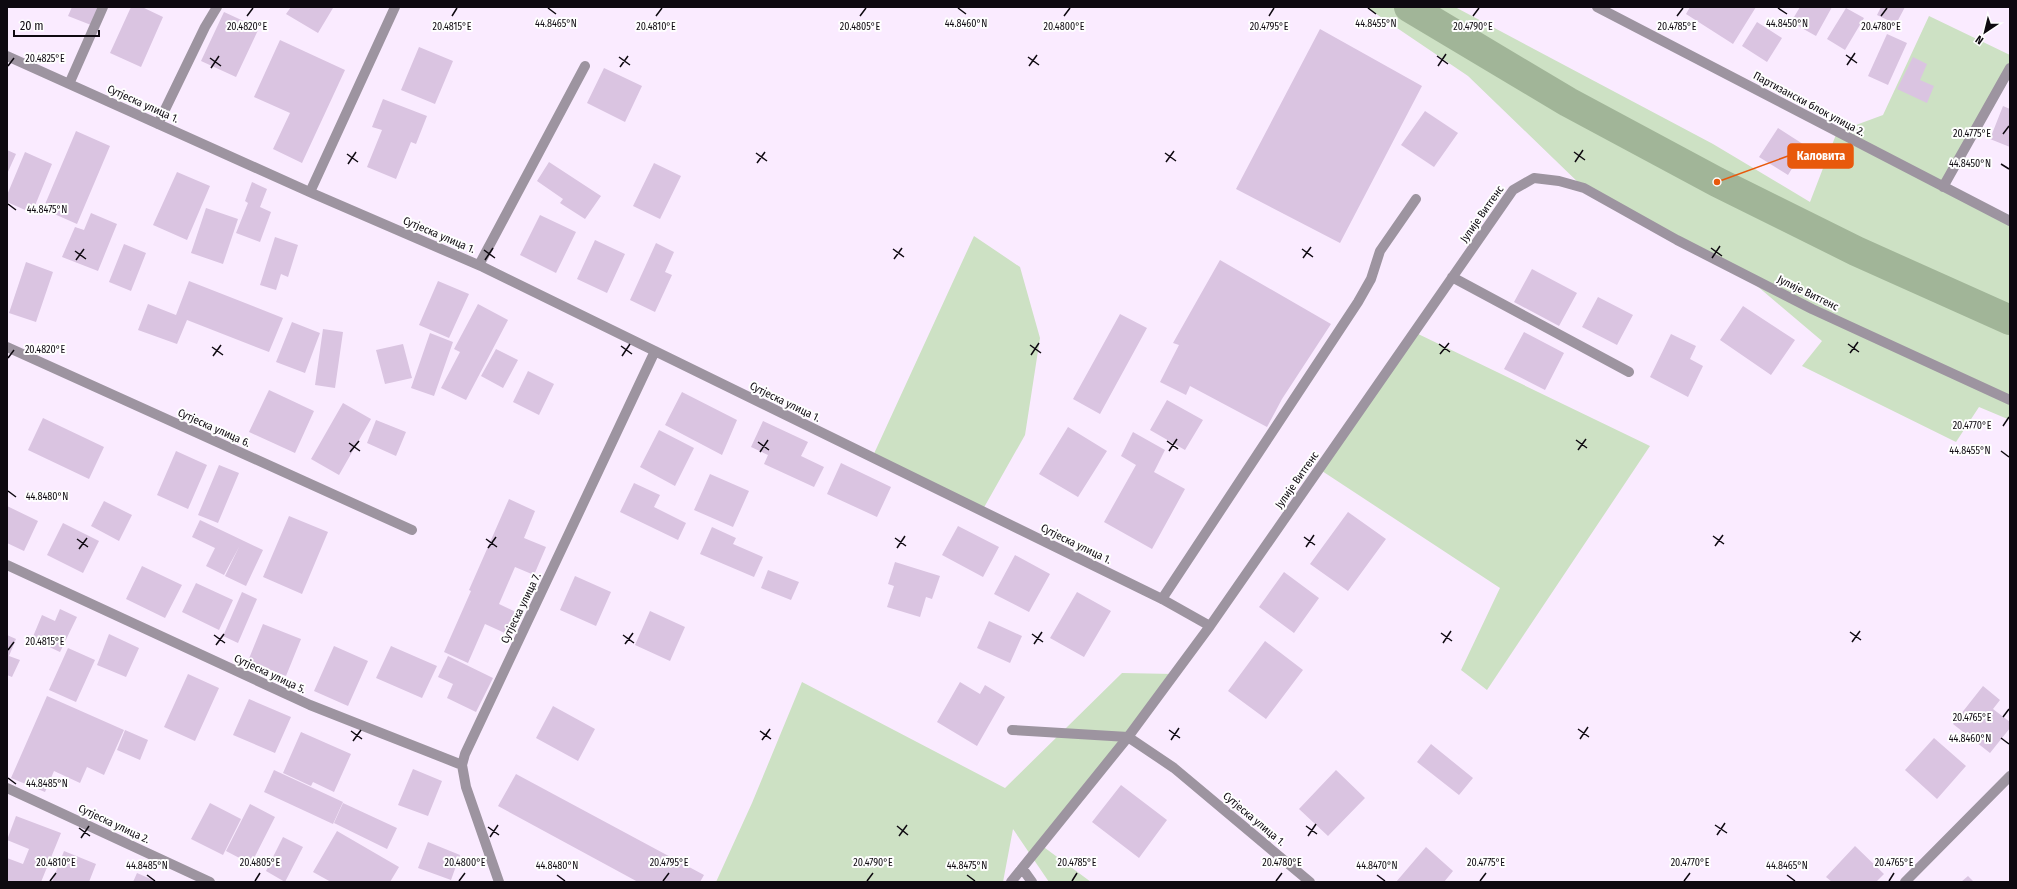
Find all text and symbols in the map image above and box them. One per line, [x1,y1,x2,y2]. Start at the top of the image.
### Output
scale bar [14,12,99,38]
north arrow [1965,12,2005,52]
text: 44.8465°N [535,18,577,30]
text: 44.8460°N [945,18,987,30]
text: 44.8455°N [1355,18,1397,30]
text: 44.8450°N [1766,18,1808,30]
text: 20 m [20,19,44,33]
text: 20.4820°E [227,21,267,33]
text: 20.4815°E [433,21,472,33]
text: 20.4810°E [636,21,676,33]
text: 20.4805°E [840,21,880,33]
text: 20.4800°E [1043,21,1085,33]
text: 20.4795°E [1250,21,1289,33]
text: 20.4790°E [1453,21,1493,33]
text: 20.4785°E [1658,21,1697,33]
text: 20.4780°E [1861,21,1901,33]
text: N [1973,33,1986,47]
text: 20.4825°E [25,53,65,65]
street label: Партизански блок улица 2. [1751,69,1867,139]
street label: Сутјеска улица 1. [105,82,181,126]
text: 20.4775°E [1953,128,1991,140]
callout: Каловита [1788,144,1853,168]
text: Каловита [1797,149,1845,163]
text: 44.8450°N [1949,158,1991,170]
street label: Јулије Витгенс [1458,183,1507,245]
text: 44.8475°N [27,204,67,216]
street label: Сутјеска улица 1. [401,214,477,256]
street label: Јулије Витгенс [1775,273,1841,314]
text: 20.4820°E [25,344,65,356]
street label: Сутјеска улица 1. [748,379,822,425]
street label: Сутјеска улица 6. [176,406,252,450]
text: 20.4770°E [1953,420,1992,432]
text: 44.8455°N [1949,445,1991,457]
street label: Јулије Витгенс [1273,449,1322,511]
text: 44.8480°N [26,491,68,503]
street label: Сутјеска улица 1. [1039,521,1113,567]
street label: Сутјеска улица 7. [498,571,544,645]
text: 20.4815°E [26,636,65,648]
street label: Сутјеска улица 5. [232,652,308,696]
text: 20.4765°E [1953,712,1992,724]
text: 44.8460°N [1949,733,1991,745]
text: 44.8485°N [26,778,68,790]
street label: Сутјеска улица 1. [1220,789,1288,849]
street label: Сутјеска улица 2. [76,802,152,846]
text: 20.4810°E [36,857,76,869]
text: 20.4805°E [240,857,280,869]
text: 20.4800°E [444,857,486,869]
text: 20.4795°E [650,857,689,869]
text: 20.4790°E [853,857,893,869]
text: 20.4785°E [1058,857,1097,869]
text: 20.4780°E [1262,857,1302,869]
text: 20.4775°E [1467,857,1505,869]
text: 20.4770°E [1671,857,1710,869]
text: 20.4765°E [1875,857,1914,869]
text: 44.8485°N [126,860,168,872]
text: 44.8480°N [536,860,578,872]
text: 44.8475°N [947,860,987,872]
text: 44.8470°N [1356,860,1398,872]
text: 44.8465°N [1766,860,1808,872]

